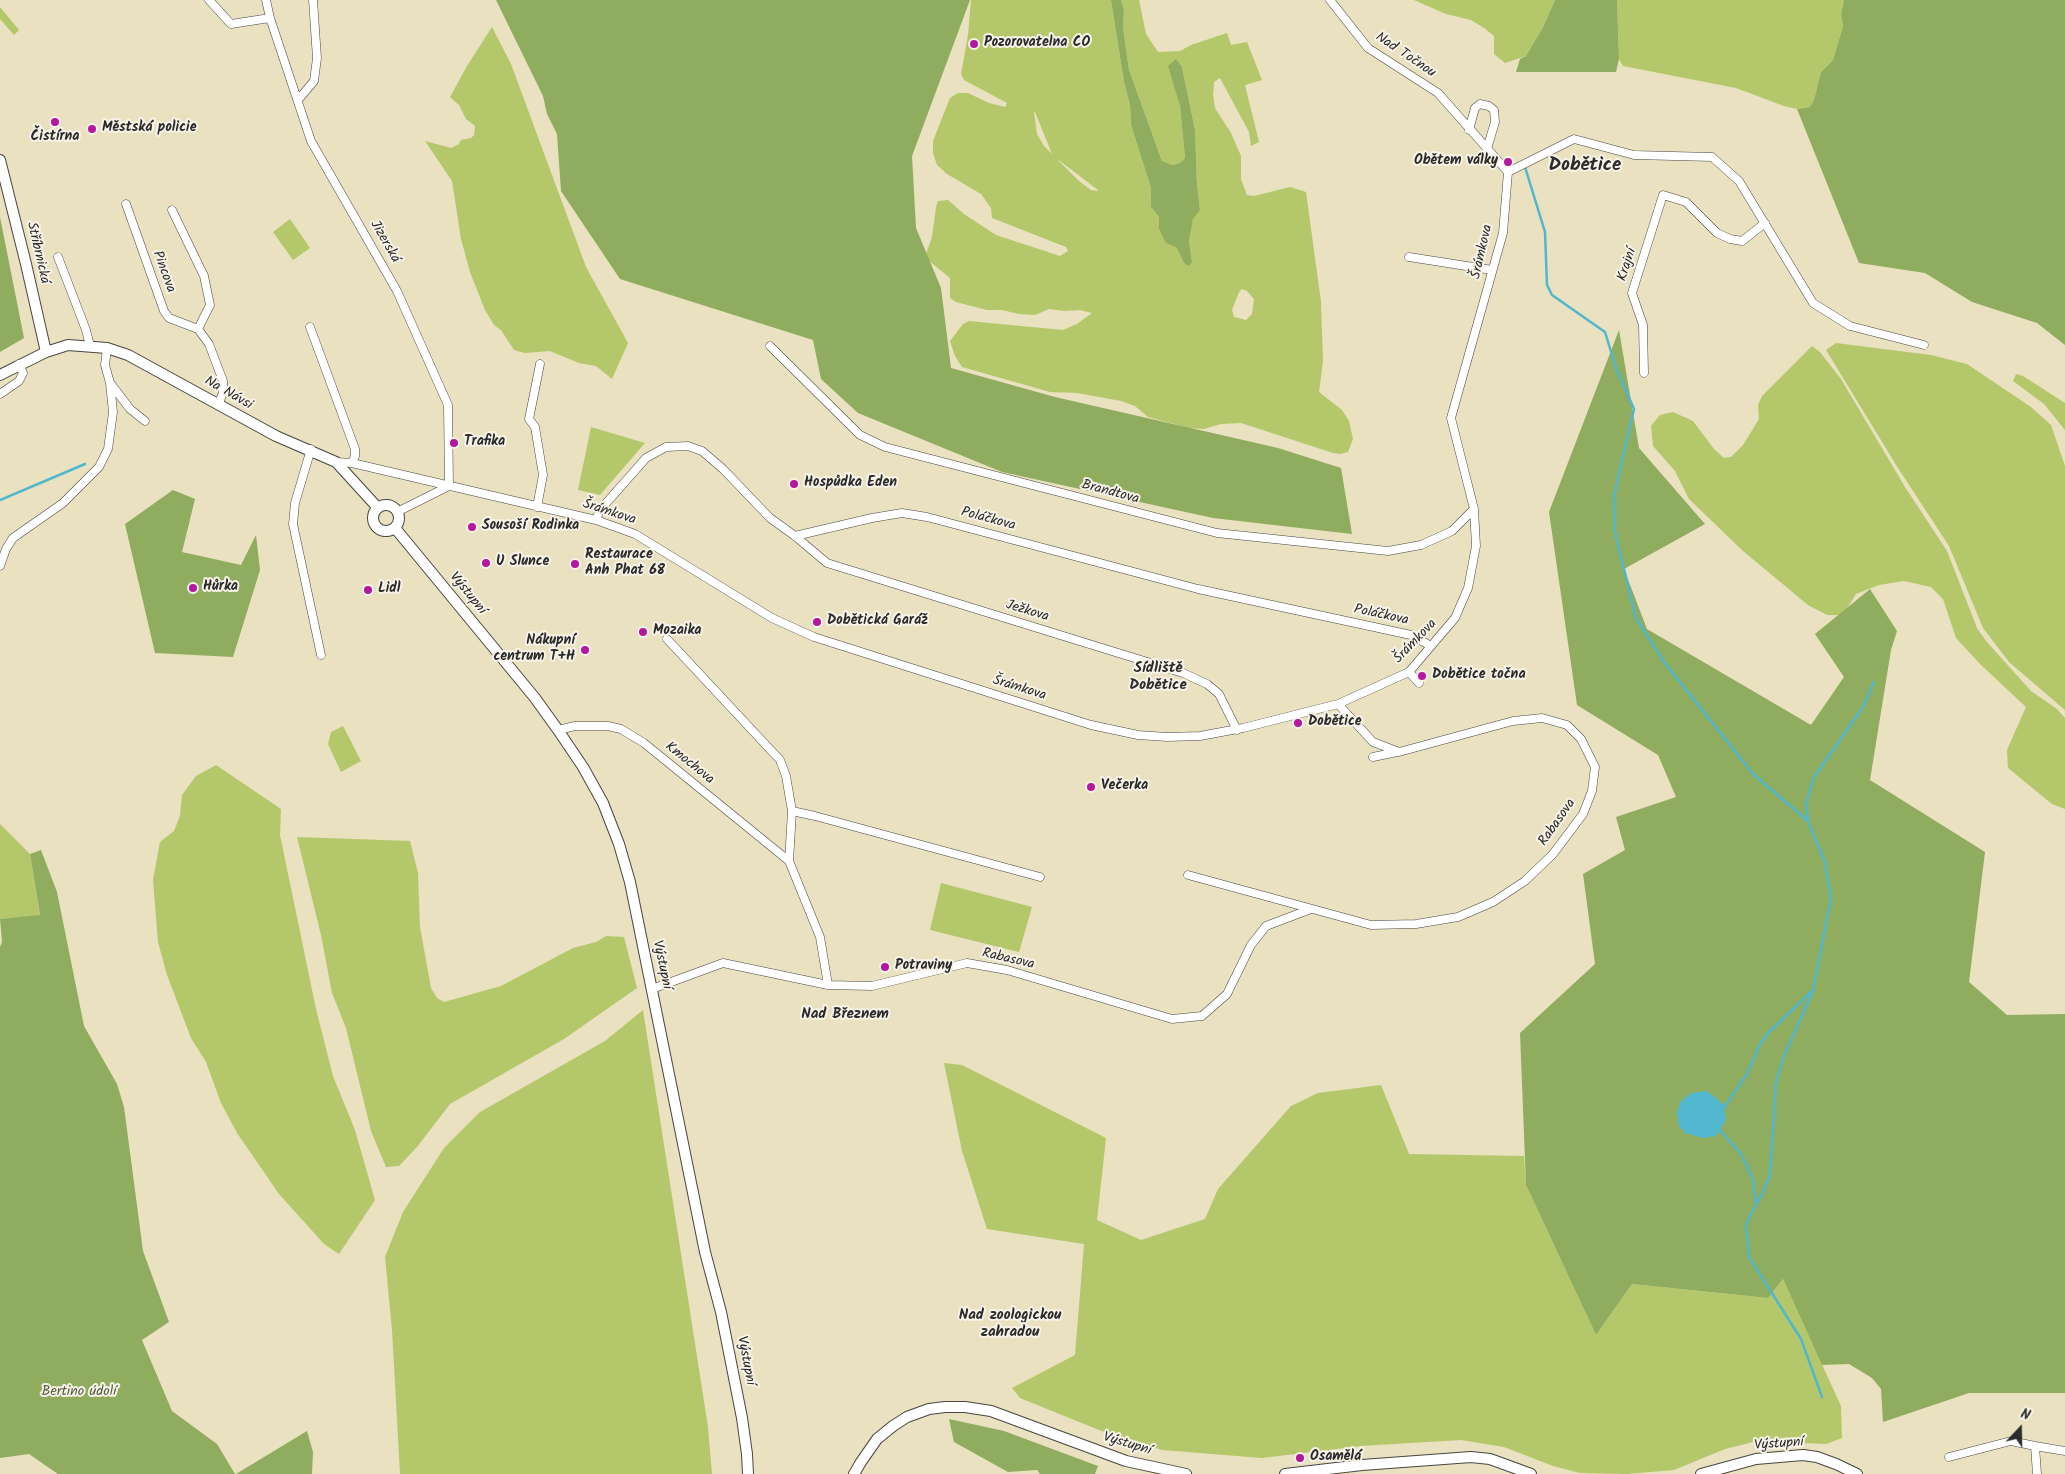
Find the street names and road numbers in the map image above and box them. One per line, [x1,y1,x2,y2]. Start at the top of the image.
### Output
street label: Nad Točnou [1372,30,1438,82]
street label: Jizerská [365,218,403,266]
street label: Stříbrnická [22,221,52,285]
street label: Šrámkova [1469,223,1497,281]
street label: Krajní [1615,246,1641,284]
street label: Pincova [148,249,178,295]
street label: Na Návsi [201,373,255,415]
street label: Brandtova [1079,477,1141,509]
street label: Šrámkova [580,496,638,530]
street label: Poláčkova [959,505,1017,535]
street label: Výstupní [445,569,489,619]
street label: Ježkova [1003,597,1051,627]
street label: Poláčkova [1352,602,1410,630]
street label: Šrámkova [1391,616,1441,668]
street label: Šrámkova [990,673,1048,705]
street label: Kmochova [661,739,717,789]
street label: Rabasova [1536,796,1580,850]
street label: Výstupní [648,939,674,991]
street label: Rabasova [980,946,1036,974]
street label: Výstupní [732,1335,758,1387]
street label: Výstupní [1101,1430,1153,1460]
street label: Výstupní [1754,1435,1804,1455]

